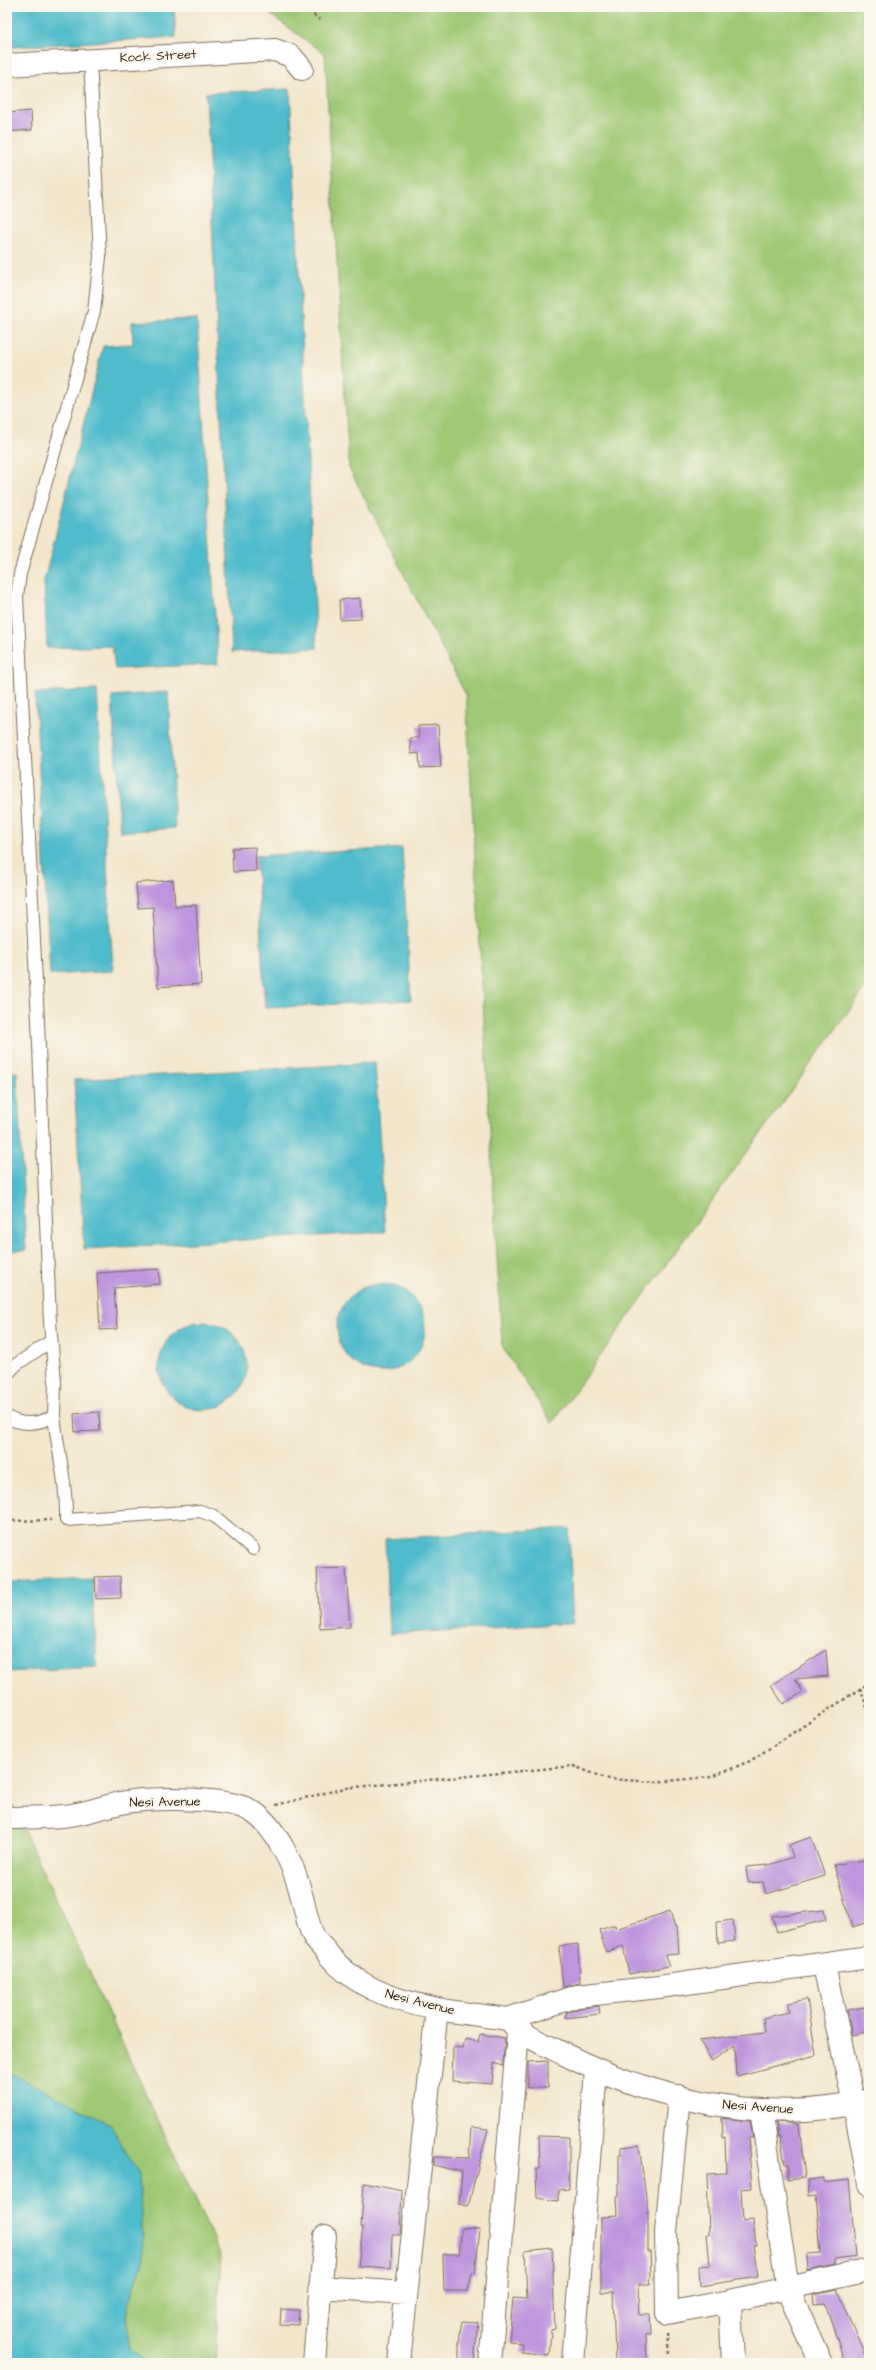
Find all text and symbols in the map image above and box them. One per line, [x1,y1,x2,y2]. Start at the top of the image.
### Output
street label: Kock Street [119,45,198,67]
street label: Nesi Avenue [129,1792,201,1812]
street label: Nesi Avenue [383,1985,457,2019]
street label: Nesi Avenue [722,2096,794,2118]

